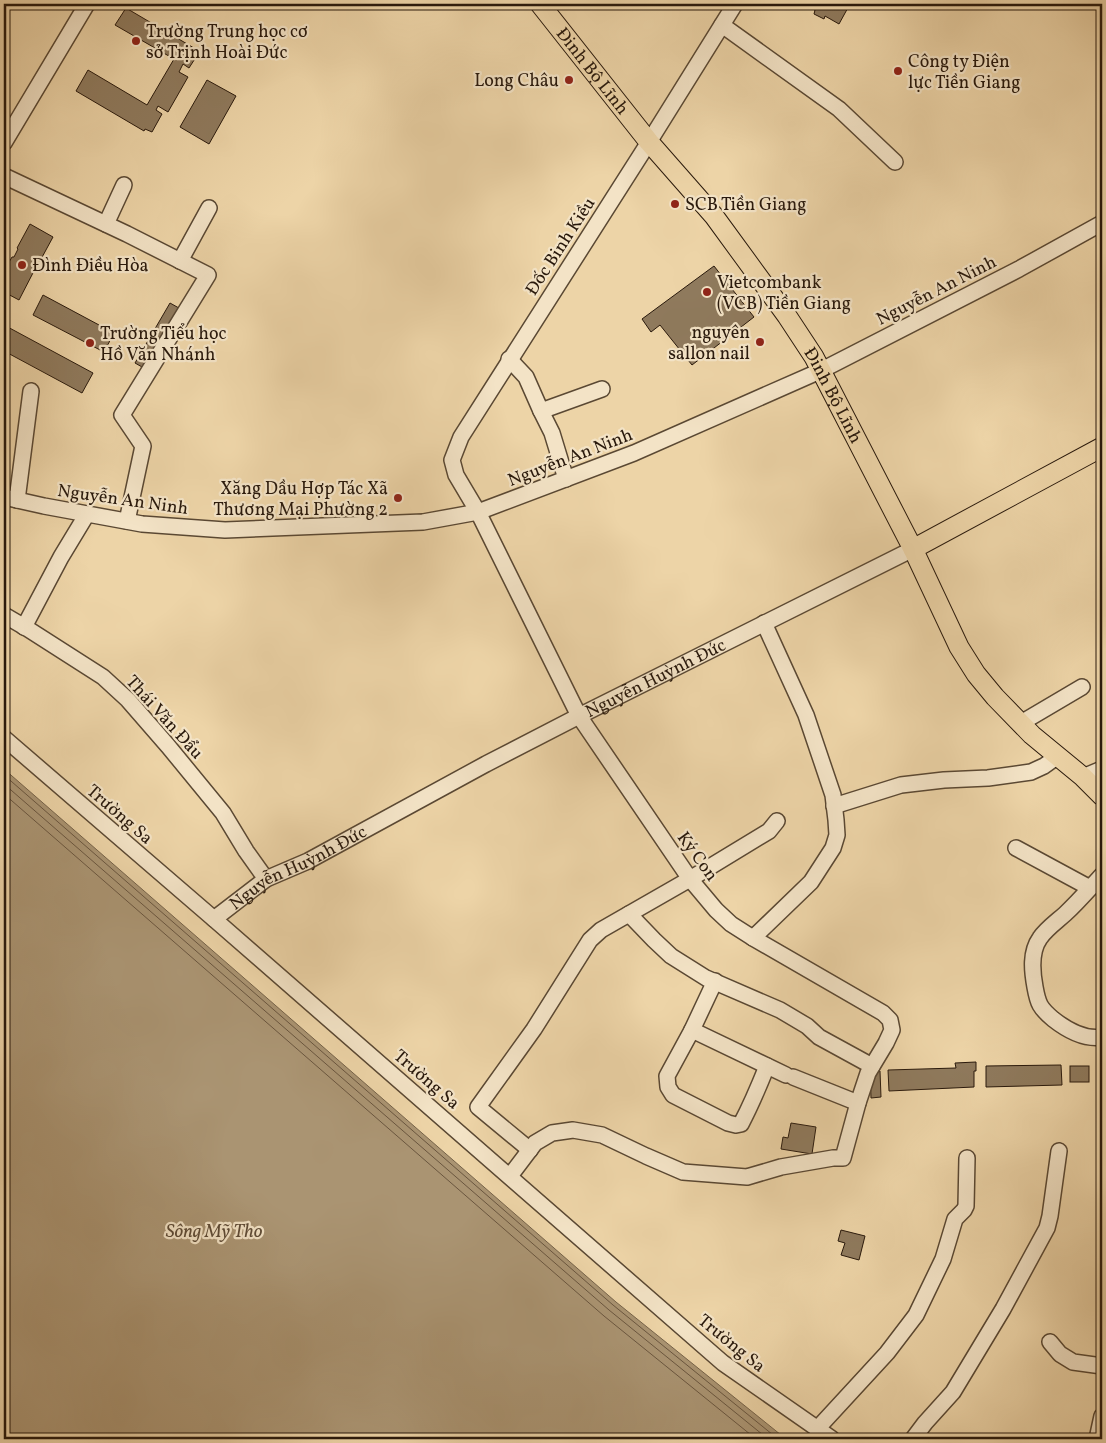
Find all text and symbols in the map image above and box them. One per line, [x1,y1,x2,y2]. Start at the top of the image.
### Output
place label: Trường Trung học cơ sở Trịnh Hoài Đức [146,20,308,66]
street label: Đinh Bộ Lĩnh [549,23,634,121]
marker: Trường Trung học cơ sở Trịnh Hoài Đức [130,35,142,47]
place label: Công ty Điện lực Tiền Giang [908,50,1020,96]
marker: Công ty Điện lực Tiền Giang [892,65,904,77]
place label: Long Châu [474,69,559,94]
marker: Long Châu [563,74,575,86]
street label: Đốc Binh Kiều [520,193,602,301]
place label: SCB Tiền Giang [685,193,806,218]
marker: SCB Tiền Giang [669,198,681,210]
street label: Nguyễn An Ninh [872,250,1001,332]
place label: Đình Điều Hòa [32,254,149,279]
marker: Đình Điều Hòa [16,259,28,271]
place label: Vietcombank (VCB) Tiền Giang [717,271,851,317]
marker: Vietcombank (VCB) Tiền Giang [701,286,713,298]
place label: nguyên sallon nail [668,321,750,367]
place label: Trường Tiểu học Hồ Văn Nhánh [100,322,227,368]
marker: nguyên sallon nail [754,336,766,348]
marker: Trường Tiểu học Hồ Văn Nhánh [84,337,96,349]
street label: Đinh Bộ Lĩnh [797,343,868,448]
street label: Nguyễn An Ninh [504,423,637,494]
place label: Xăng Dầu Hợp Tác Xã Thương Mại Phường 2 [213,477,388,523]
street label: Nguyễn An Ninh [56,479,190,522]
marker: Xăng Dầu Hợp Tác Xã Thương Mại Phường 2 [392,492,404,504]
street label: Nguyễn Huỳnh Đức [581,633,731,725]
street label: Thái Văn Đẩu [119,670,208,766]
street label: Trường Sa [80,779,158,851]
street label: Nguyễn Huỳnh Đức [225,820,372,917]
street label: Ký Con [670,827,723,887]
street label: Trường Sa [387,1044,465,1116]
water label: Sông Mỹ Tho [166,1219,263,1245]
street label: Trường Sa [692,1309,770,1379]

